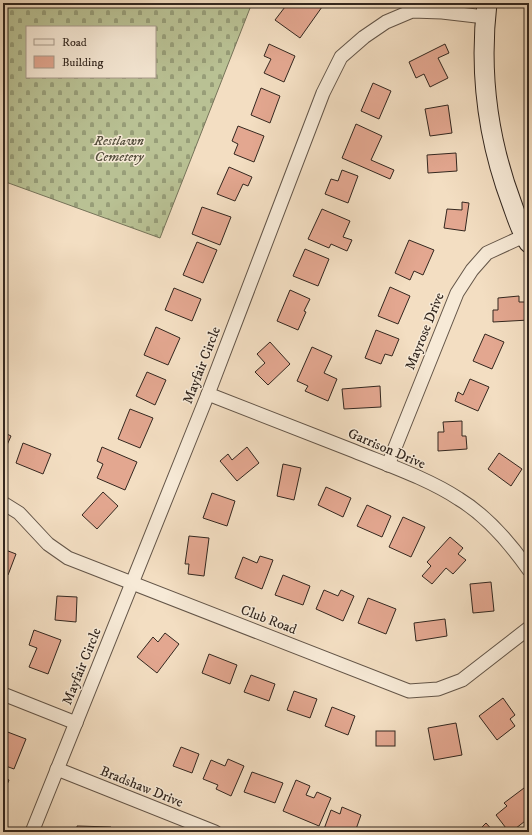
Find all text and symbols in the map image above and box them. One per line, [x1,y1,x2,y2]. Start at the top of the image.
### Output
legend [26,26,156,78]
text: Road [62,35,87,50]
text: Building [62,55,103,70]
park label: Restlawn Cemetery [93,132,145,166]
street label: Mayrose Drive [401,290,449,373]
street label: Mayfair Circle [179,324,225,407]
street label: Garrison Drive [345,424,428,473]
street label: Club Road [238,601,299,639]
street label: Mayfair Circle [58,625,106,708]
street label: Bradshaw Drive [97,762,186,812]

